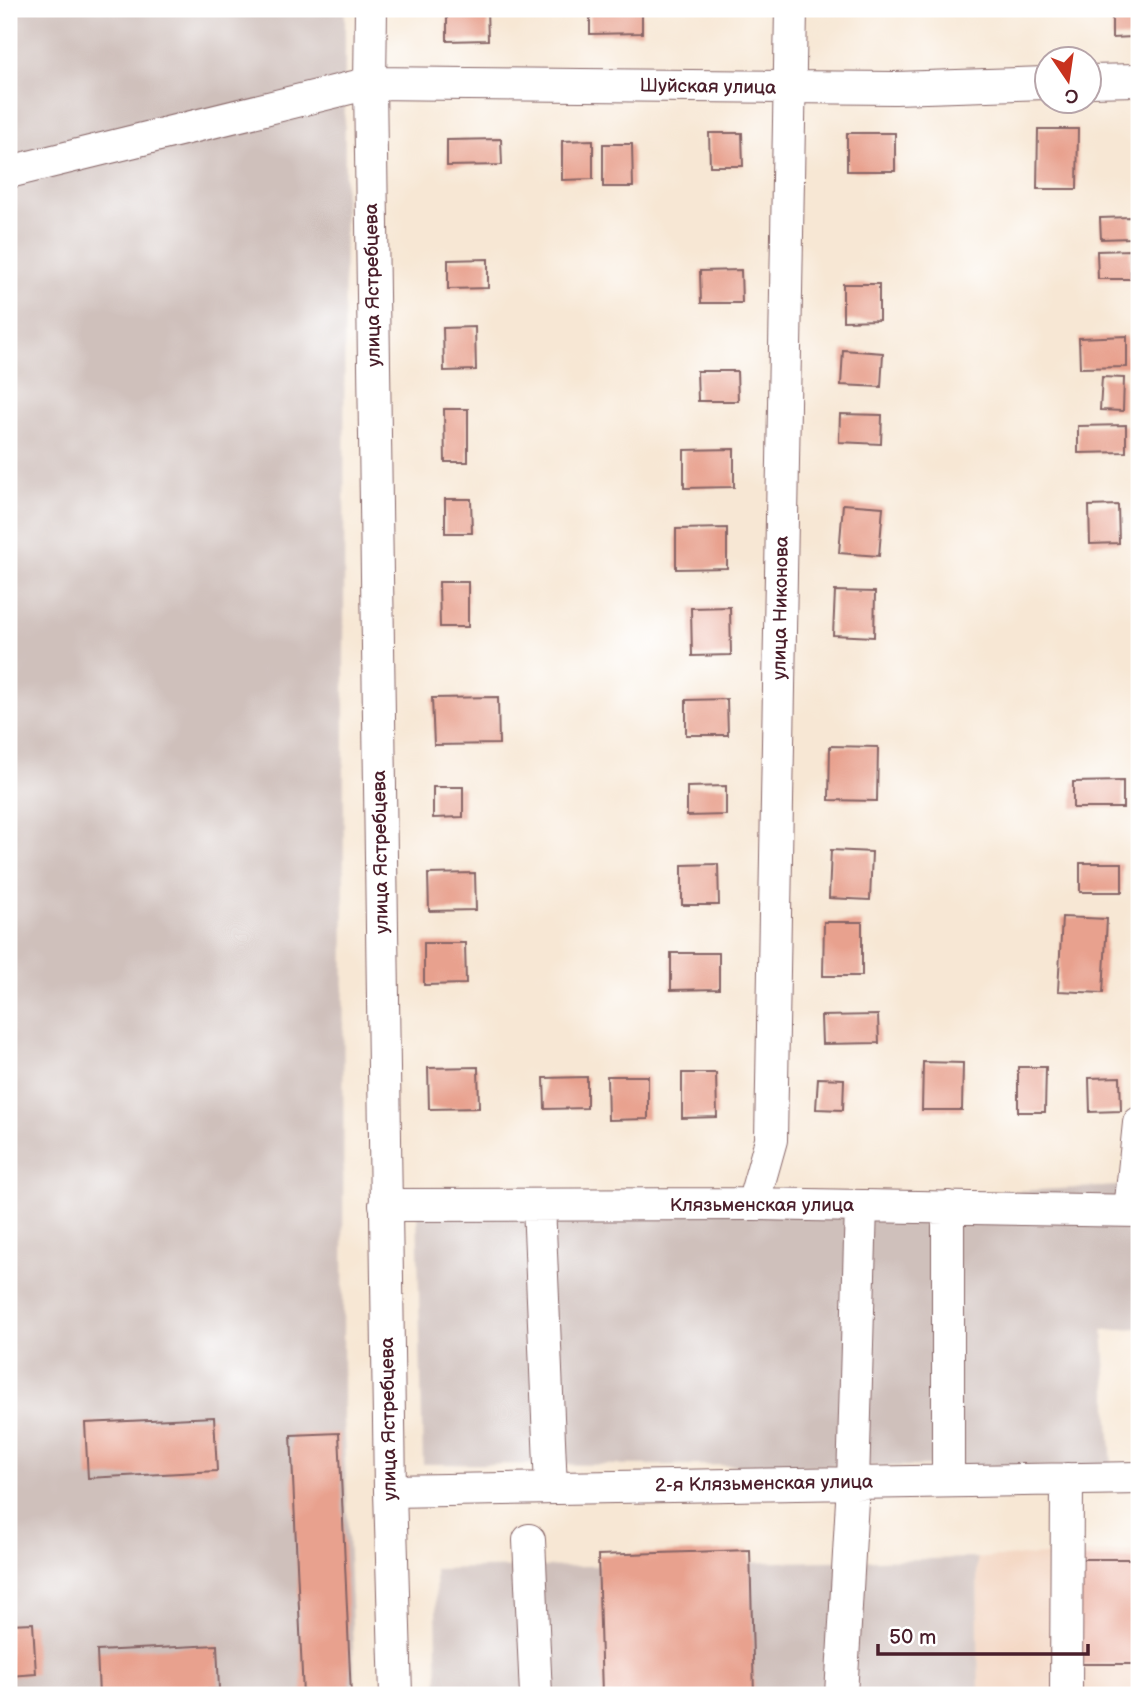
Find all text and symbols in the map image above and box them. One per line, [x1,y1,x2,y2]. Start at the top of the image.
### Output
north arrow [1032,46,1102,116]
street label: Шуйская улица [640,74,776,100]
text: С [1062,82,1081,108]
street label: улица Ястребцева [360,203,386,367]
street label: улица Никонова [768,536,794,680]
street label: улица Ястребцева [368,770,394,934]
street label: Клязьменская улица [670,1194,854,1217]
street label: улица Ястребцева [376,1337,402,1501]
street label: 2-я Клязьменская улица [655,1471,873,1497]
scale bar [878,1613,1088,1657]
text: 50 m [889,1625,936,1650]

